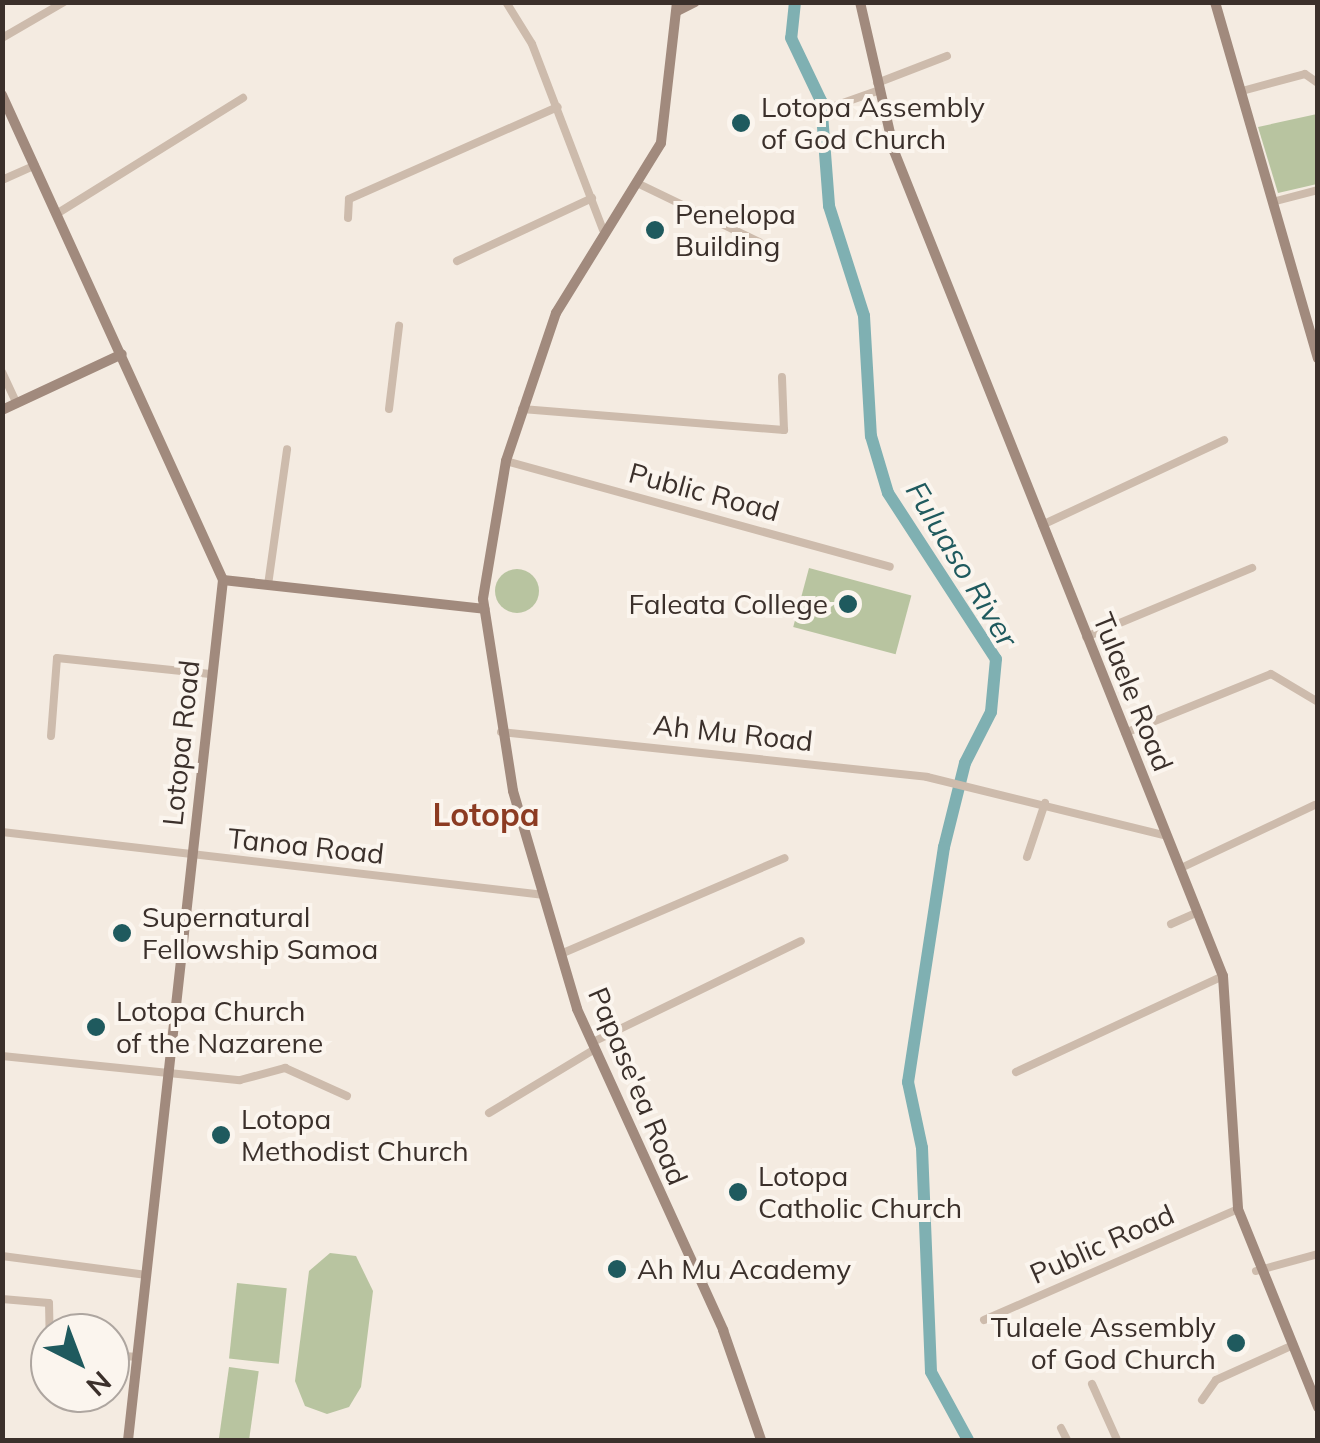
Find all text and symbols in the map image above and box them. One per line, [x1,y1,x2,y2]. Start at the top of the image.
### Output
place label: Lotopa Assembly of God Church [761,90,985,156]
marker: Lotopa Assembly of God Church [730,112,752,134]
place label: Penelopa Building [675,197,796,263]
marker: Penelopa Building [644,219,666,241]
street label: Public Road [625,456,783,528]
water label: Fuluaso River [898,475,1026,653]
place label: Faleata College [629,587,828,621]
marker: Faleata College [837,593,859,615]
street label: Tulaele Road [1086,608,1180,776]
street label: Lotopa Road [156,659,206,827]
street label: Ah Mu Road [651,708,815,758]
district label: Lotopa [432,795,540,833]
street label: Tanoa Road [226,821,386,871]
place label: Supernatural Fellowship Samoa [142,900,378,966]
marker: Supernatural Fellowship Samoa [111,922,133,944]
street label: Papase'ea Road [581,982,695,1190]
place label: Lotopa Church of the Nazarene [116,994,323,1060]
marker: Lotopa Church of the Nazarene [85,1016,107,1038]
place label: Lotopa Methodist Church [241,1102,469,1168]
marker: Lotopa Methodist Church [210,1124,232,1146]
place label: Lotopa Catholic Church [758,1159,962,1225]
marker: Lotopa Catholic Church [727,1181,749,1203]
street label: Public Road [1025,1197,1179,1291]
place label: Ah Mu Academy [637,1252,851,1286]
marker: Ah Mu Academy [606,1258,628,1280]
place label: Tulaele Assembly of God Church [991,1310,1216,1376]
north arrow [30,1313,130,1413]
marker: Tulaele Assembly of God Church [1225,1332,1247,1354]
text: N [80,1364,119,1404]

